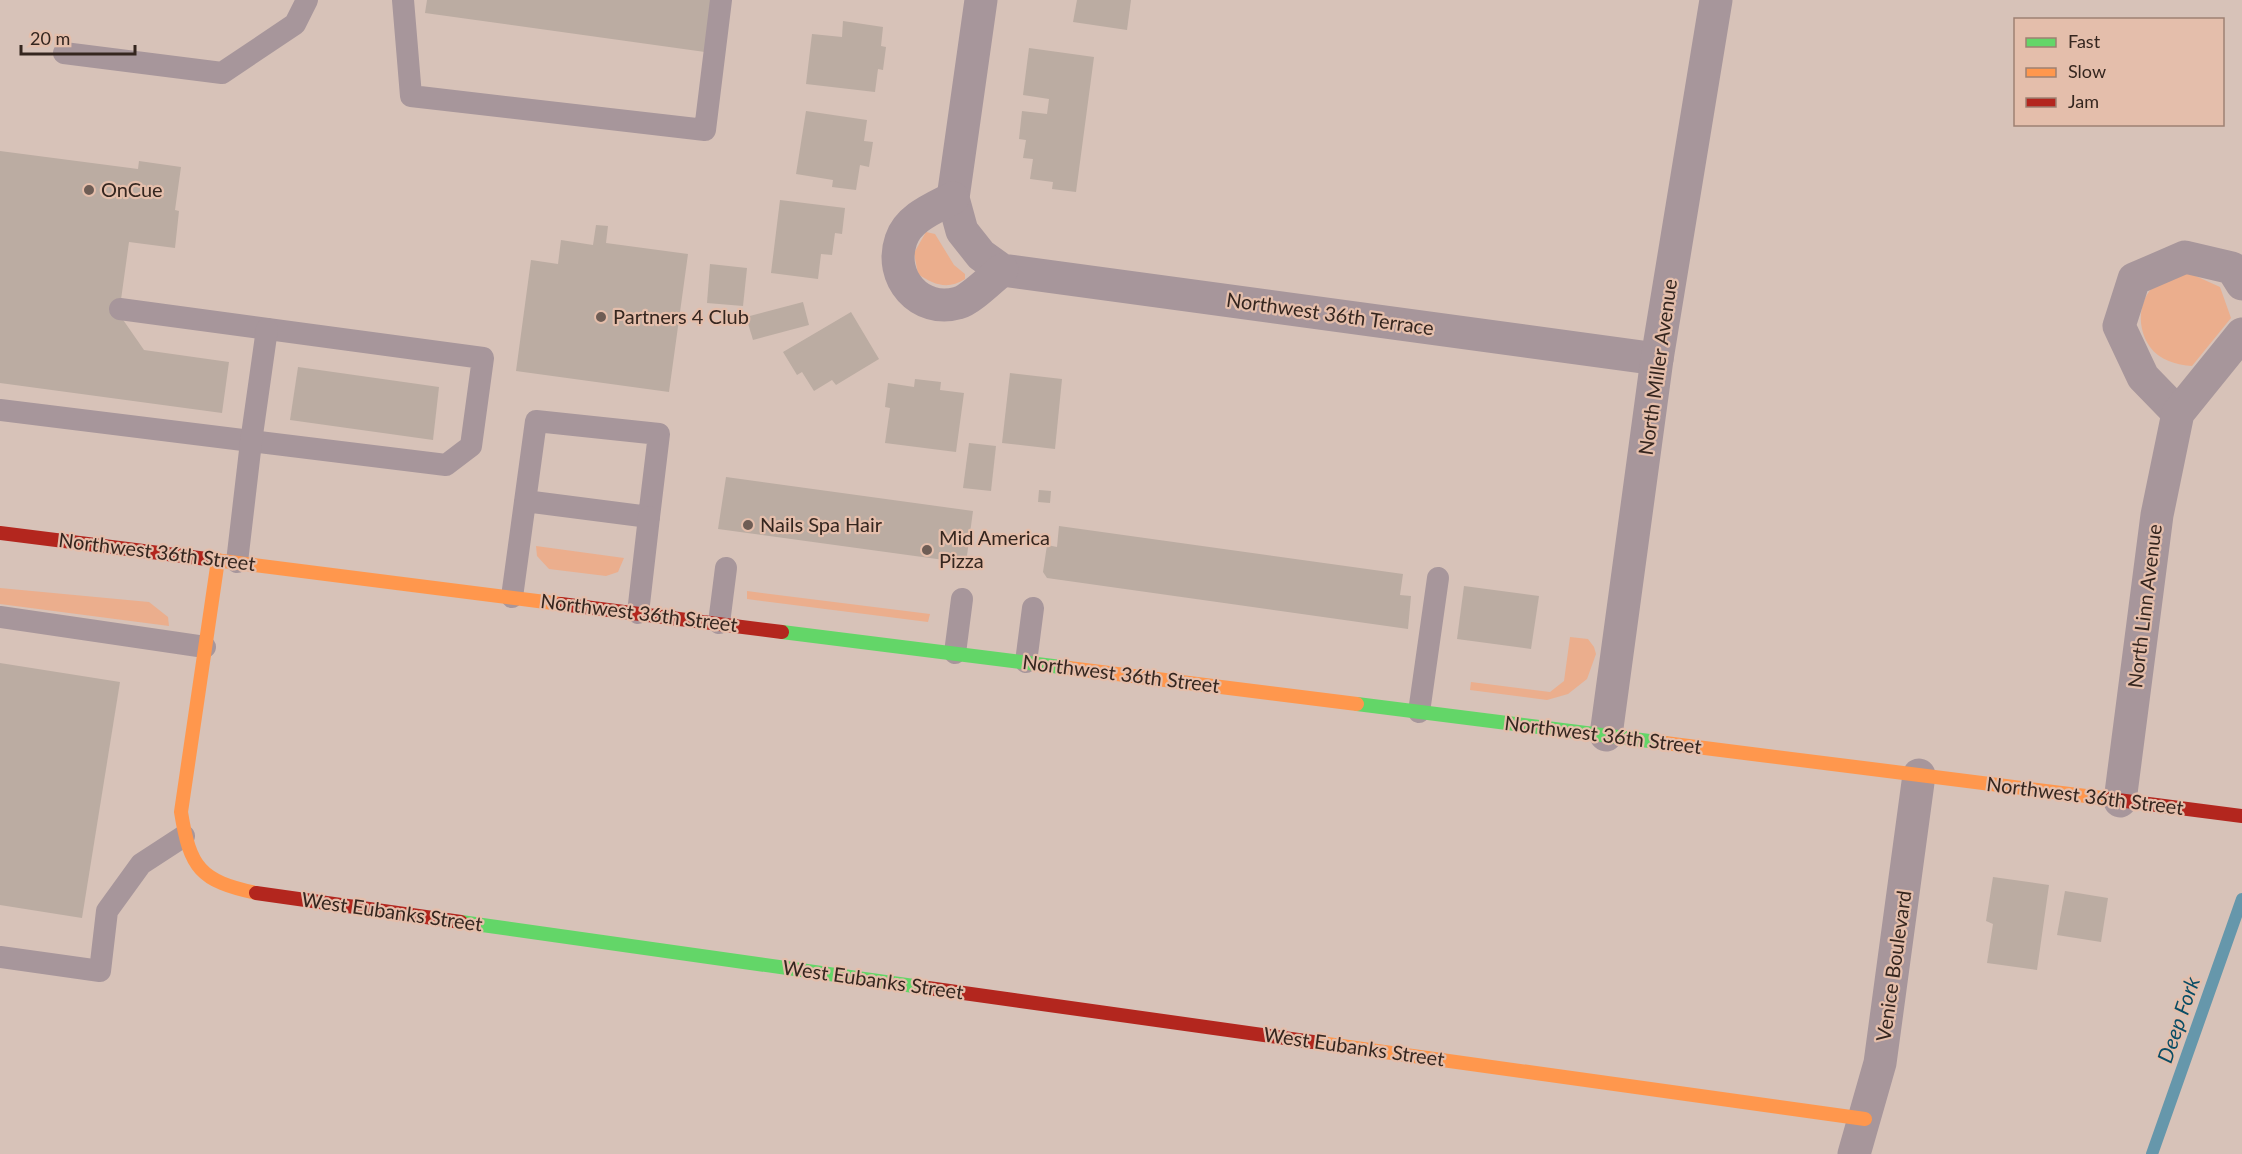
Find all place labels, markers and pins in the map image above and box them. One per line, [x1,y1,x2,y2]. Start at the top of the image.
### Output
place label: OnCue [101,177,163,201]
marker: OnCue [82,183,96,197]
place label: Partners 4 Club [613,304,749,328]
marker: Partners 4 Club [594,310,608,324]
place label: Nails Spa Hair [760,512,883,536]
marker: Nails Spa Hair [741,518,755,532]
place label: Mid America Pizza [939,525,1050,572]
marker: Mid America Pizza [920,543,934,557]

